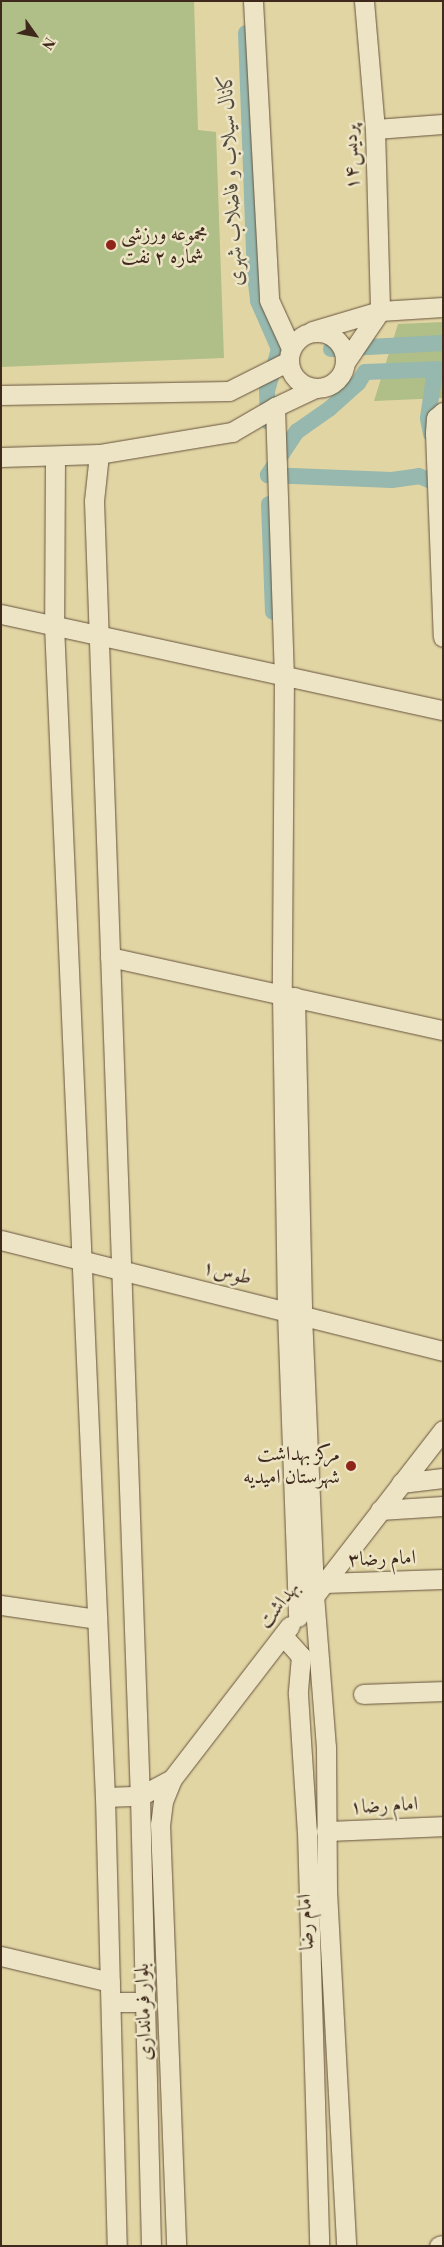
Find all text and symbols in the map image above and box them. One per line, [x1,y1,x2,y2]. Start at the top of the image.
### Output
north arrow [10,10,60,60]
text: N [37,33,58,52]
water label: کانال سیلاب و فاضلاب شهری [213,71,249,287]
street label: پردیس۱۴ [339,124,365,190]
place label: مجموعه ورزشی شماره ۲ نفت [121,222,207,269]
marker: مجموعه ورزشی شماره ۲ نفت [105,239,117,251]
street label: طوس۱ [200,1255,254,1291]
place label: مرکز بهداشت شهرستان امیدیه [243,1442,340,1489]
marker: مرکز بهداشت شهرستان امیدیه [344,1459,358,1473]
street label: امام رضا۳ [348,1546,416,1572]
street label: بهداشت [253,1577,305,1633]
street label: امام رضا۱ [349,1792,419,1820]
street label: امام رضا [293,1893,319,1951]
street label: بلوار فرمانداری [130,1963,158,2061]

